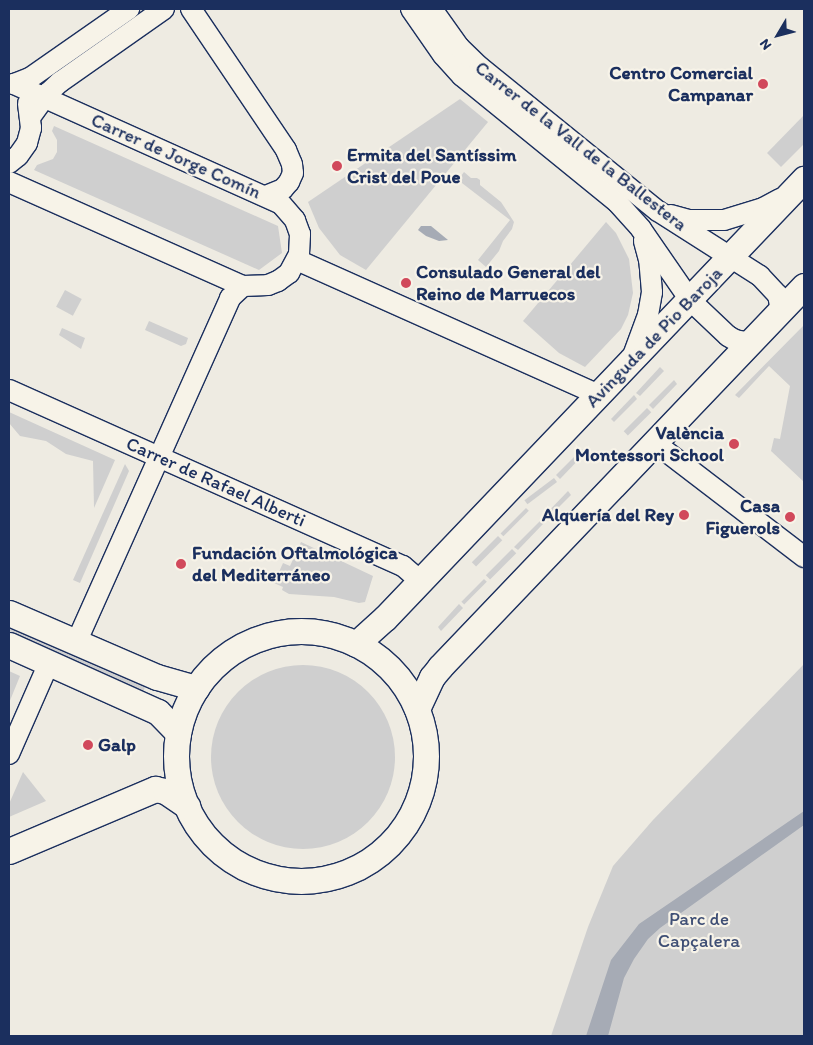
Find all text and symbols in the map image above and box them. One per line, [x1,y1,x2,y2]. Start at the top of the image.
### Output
north arrow [753,10,803,60]
text: N [756,35,775,53]
street label: Carrer de la Vall de la Ballestera [470,56,692,236]
place label: Centro Comercial Campanar [609,62,753,106]
marker: Centro Comercial Campanar [757,78,769,90]
street label: Carrer de Jorge Comín [88,108,264,204]
place label: Ermita del Santíssim Crist del Poue [347,144,515,188]
marker: Ermita del Santíssim Crist del Poue [331,160,343,172]
place label: Consulado General del Reino de Marruecos [416,261,601,305]
street label: Avinguda de Pio Baroja [581,262,727,412]
marker: Consulado General del Reino de Marruecos [400,277,412,289]
place label: València Montessori School [575,422,724,466]
street label: Carrer de Rafael Alberti [123,432,309,532]
marker: València Montessori School [728,438,740,450]
place label: Casa Figuerols [705,495,780,539]
place label: Alquería del Rey [542,504,674,526]
marker: Alquería del Rey [678,509,690,521]
marker: Casa Figuerols [784,511,796,523]
place label: Fundación Oftalmológica del Mediterráneo [192,542,397,586]
marker: Fundación Oftalmológica del Mediterráneo [174,557,188,571]
place label: Galp [98,734,136,756]
marker: Galp [82,739,94,751]
park label: Parc de Capçalera [658,908,740,952]

